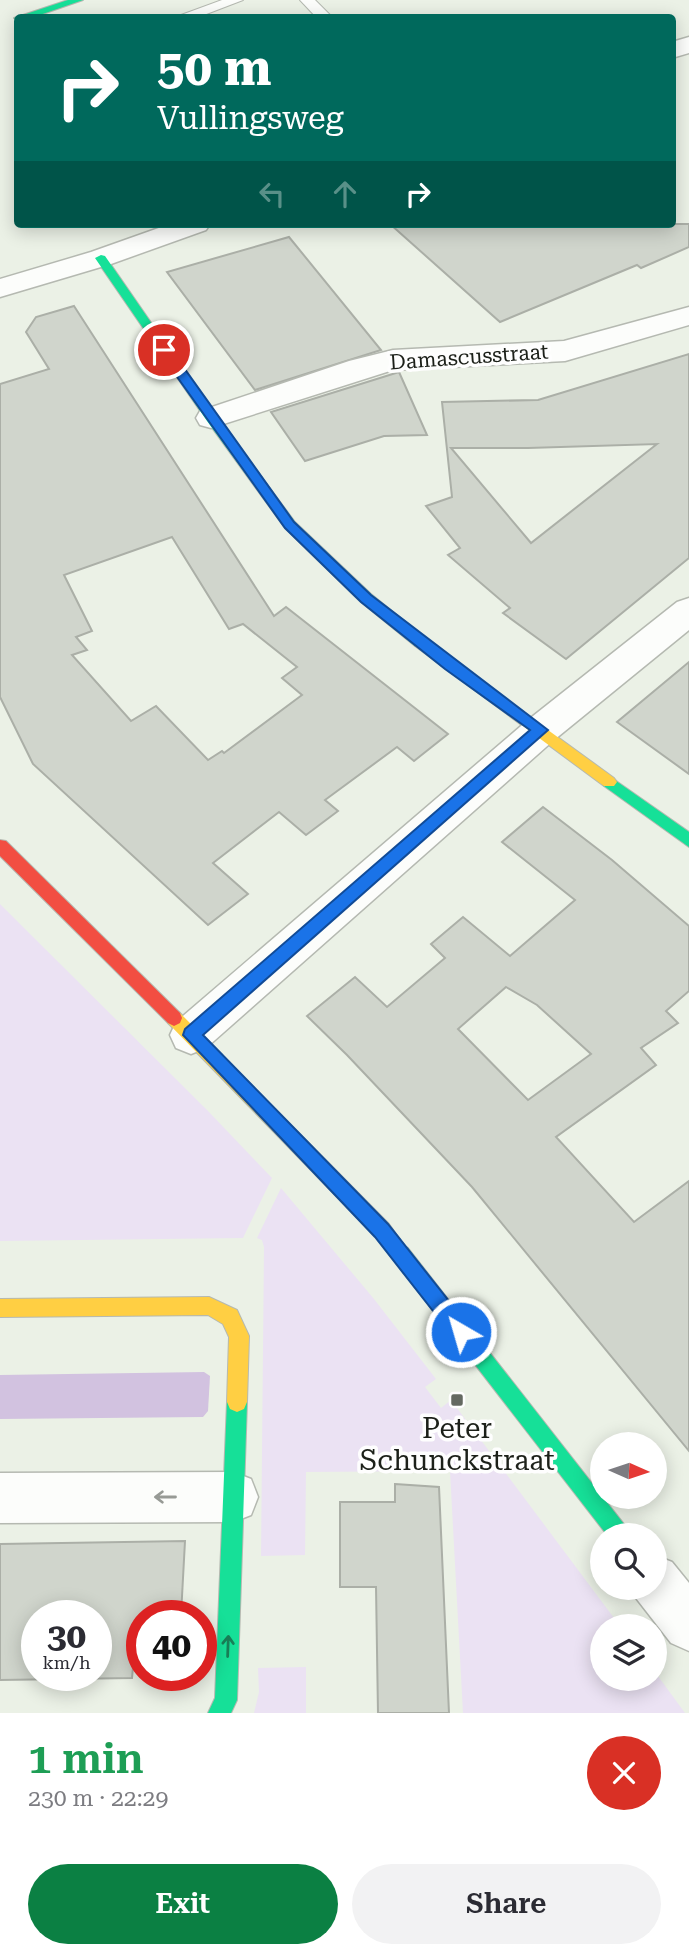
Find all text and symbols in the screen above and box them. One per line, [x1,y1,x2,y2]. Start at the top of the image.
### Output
text: 50 m [157,40,272,97]
icon: right [42,42,133,133]
text: Vullingsweg [157,99,344,137]
icon: left [253,175,291,213]
icon: ahead [326,175,364,213]
icon: right [399,175,437,213]
pin [134,320,194,380]
icon: arrive [145,331,183,369]
street label: Damascusstraat [389,339,549,375]
position arrow [424,1295,498,1369]
marker: Peter Schunckstraat [449,1392,465,1408]
place label: Peter Schunckstraat [359,1412,555,1477]
north arrow [590,1432,667,1508]
map controls [590,1432,667,1691]
one-way arrow [153,1490,176,1504]
button: search [590,1523,667,1600]
speed limit sign: 40 [126,1600,217,1691]
button: layers [590,1614,667,1691]
text: 30 [47,1616,86,1657]
one-way arrow [221,1635,234,1658]
text: km/h [42,1652,91,1673]
text: 1 min [28,1734,144,1783]
button: close [587,1736,661,1810]
text: 230 m · 22:29 [28,1785,168,1812]
button: Exit [28,1864,338,1944]
button: Share [352,1864,661,1944]

